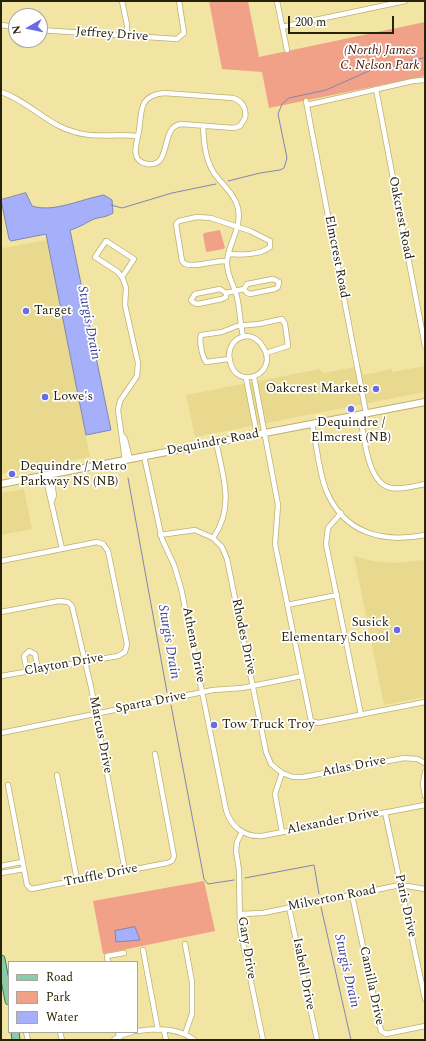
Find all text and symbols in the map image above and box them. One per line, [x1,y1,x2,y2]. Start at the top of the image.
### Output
north arrow [8,8,48,48]
scale bar [290,8,396,34]
text: 200 m [295,13,326,32]
text: N [8,24,26,36]
street label: Jeffrey Drive [75,25,149,45]
park label: (North) James C. Nelson Park [340,43,420,74]
street label: Oakcrest Road [384,175,416,261]
street label: Elmcrest Road [320,214,352,300]
water label: Sturgis Drain [73,285,103,361]
place label: Target [34,303,72,319]
marker: Target [21,306,31,316]
place label: Oakcrest Markets [266,381,368,397]
marker: Oakcrest Markets [371,384,381,394]
place label: Lowe's [53,389,93,405]
marker: Lowe's [40,392,50,402]
marker: Dequindre / Elmcrest (NB) [346,404,356,414]
place label: Dequindre / Elmcrest (NB) [311,415,391,446]
street label: Dequindre Road [165,426,261,460]
place label: Dequindre / Metro Parkway NS (NB) [20,459,127,490]
marker: Dequindre / Metro Parkway NS (NB) [7,469,17,479]
street label: Rhodes Drive [227,597,259,677]
water label: Sturgis Drain [153,604,183,680]
street label: Athena Drive [178,606,208,684]
place label: Susick Elementary School [281,615,389,646]
marker: Susick Elementary School [392,625,402,635]
street label: Clayton Drive [23,650,105,680]
street label: Sparta Drive [114,688,188,718]
street label: Marcus Drive [85,695,115,775]
place label: Tow Truck Troy [222,717,315,733]
marker: Tow Truck Troy [209,720,219,730]
street label: Atlas Drive [321,753,387,781]
street label: Alexander Drive [285,805,381,839]
street label: Truffle Drive [63,861,139,891]
street label: Paris Drive [391,873,419,939]
street label: Milverton Road [286,883,378,915]
street label: Gary Drive [233,916,259,980]
water label: Sturgis Drain [329,933,363,1009]
street label: Isabell Drive [288,937,318,1011]
street label: Camilla Drive [355,945,387,1027]
legend [8,961,138,1033]
text: Road [46,968,73,987]
text: Park [46,988,71,1007]
text: Water [46,1008,78,1027]

